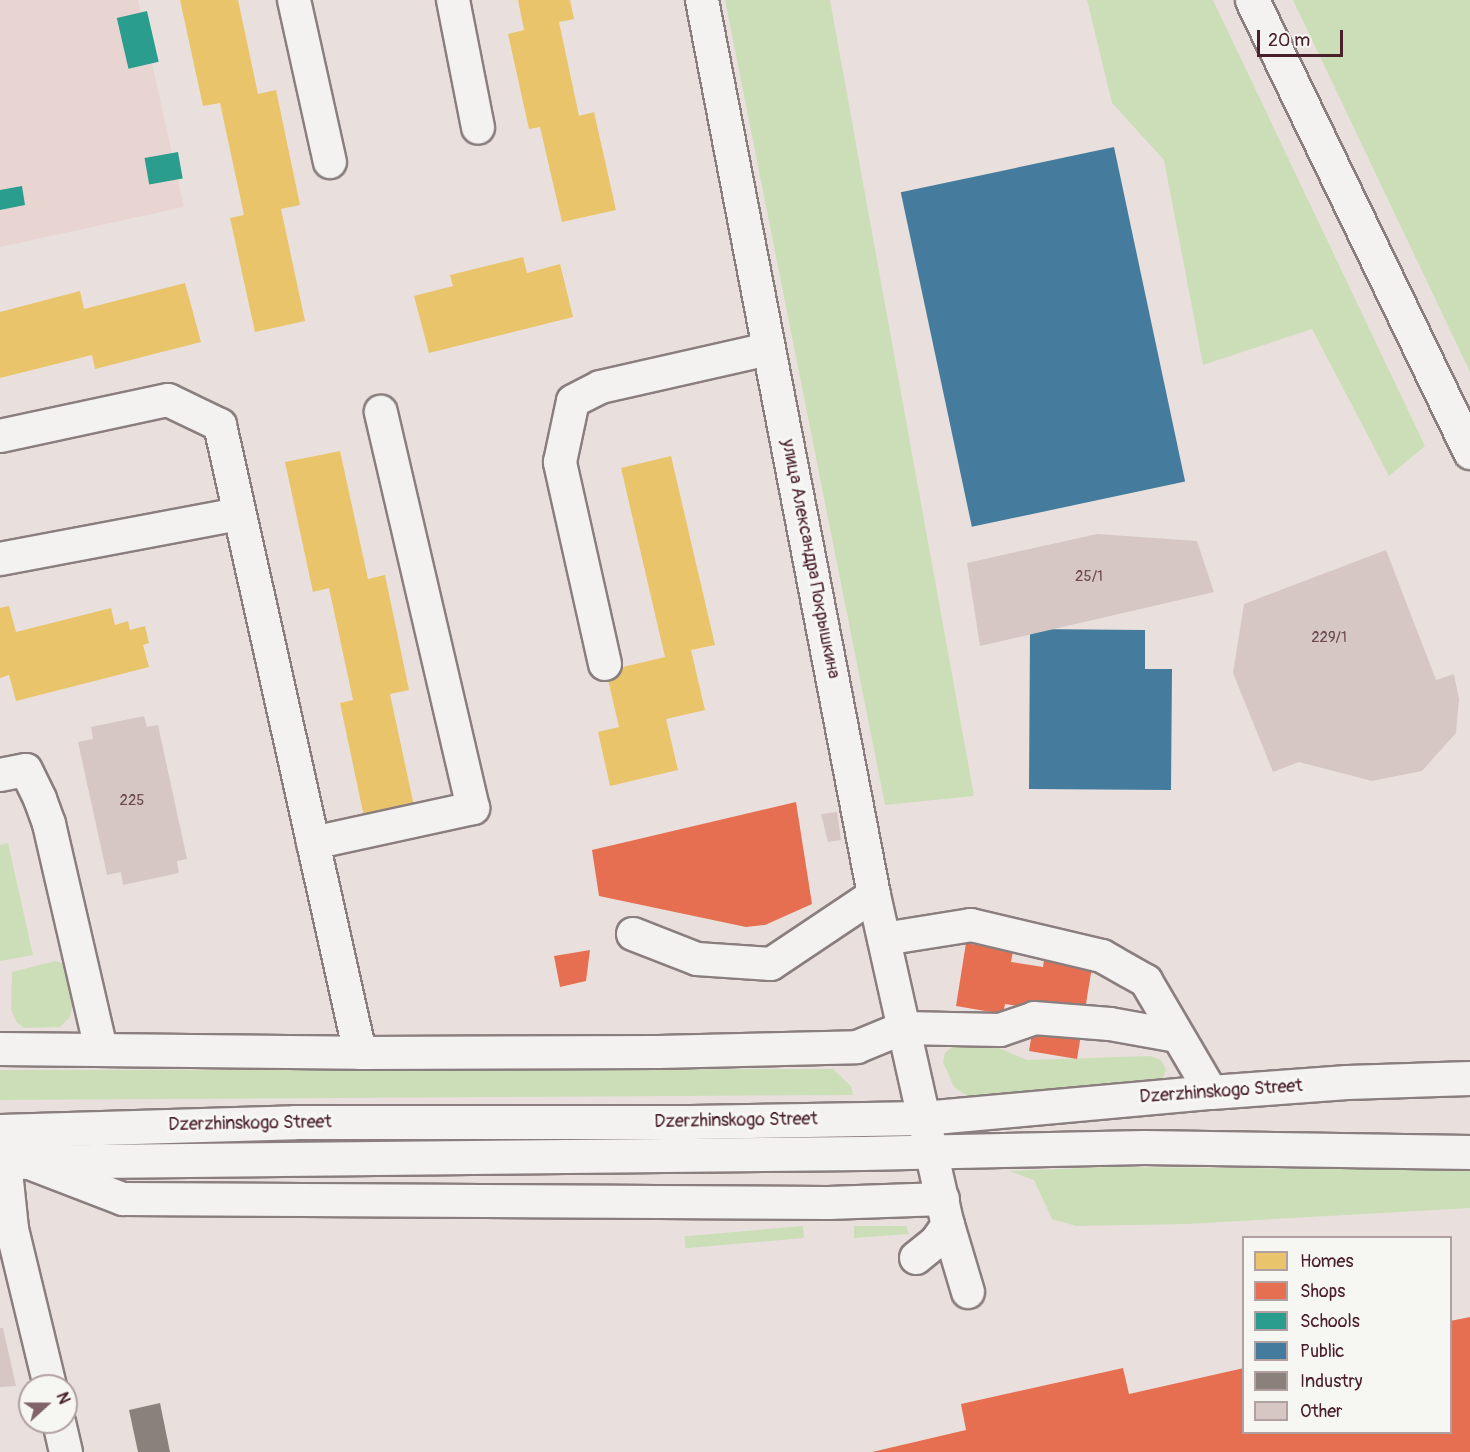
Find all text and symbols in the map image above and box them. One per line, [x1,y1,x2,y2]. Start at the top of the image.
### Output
scale bar [1260,18,1346,56]
text: 20 m [1268,29,1310,52]
street label: улица Александра Покрышкина [776,438,844,680]
house number: 25/1 [1075,568,1103,586]
house number: 229/1 [1311,629,1347,647]
house number: 225 [120,792,144,810]
street label: Dzerzhinskogo Street [1139,1076,1303,1108]
street label: Dzerzhinskogo Street [654,1109,818,1133]
street label: Dzerzhinskogo Street [168,1112,332,1136]
legend [1242,1236,1452,1434]
text: Homes [1300,1250,1353,1273]
text: Shops [1300,1280,1345,1303]
text: Schools [1300,1310,1360,1333]
text: Public [1300,1340,1344,1363]
text: Industry [1300,1370,1363,1393]
north arrow [18,1374,78,1434]
text: N [52,1390,74,1407]
text: Other [1300,1400,1342,1423]

